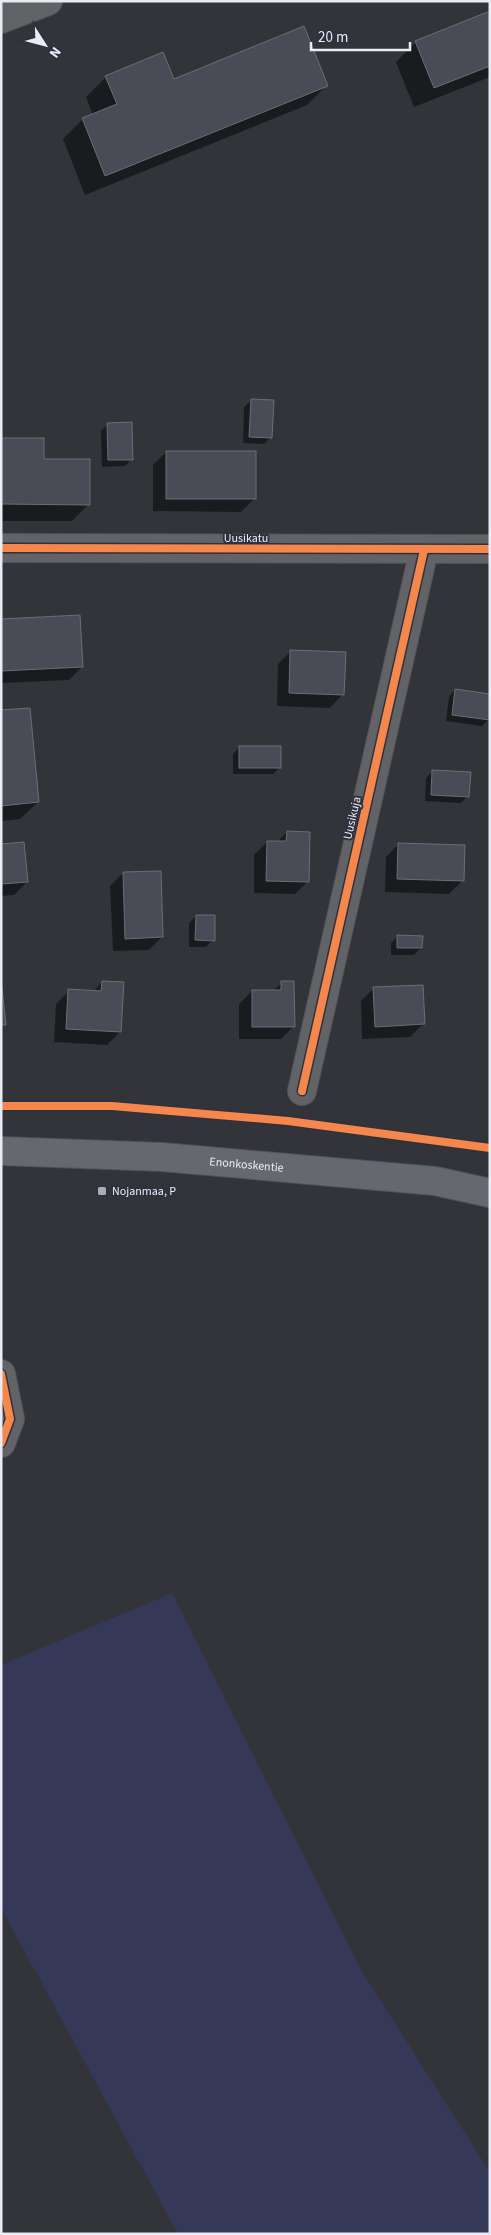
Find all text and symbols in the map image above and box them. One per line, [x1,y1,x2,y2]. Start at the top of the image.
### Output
north arrow [20,20,70,70]
scale bar [311,20,410,52]
text: 20 m [318,27,348,48]
text: N [44,42,66,62]
street label: Uusikatu [224,530,268,547]
street label: Uusikuja [339,795,366,841]
street label: Enonkoskentie [209,1153,284,1177]
place label: Nojanmaa, P [112,1183,176,1200]
marker: Nojanmaa, P [96,1185,108,1197]

